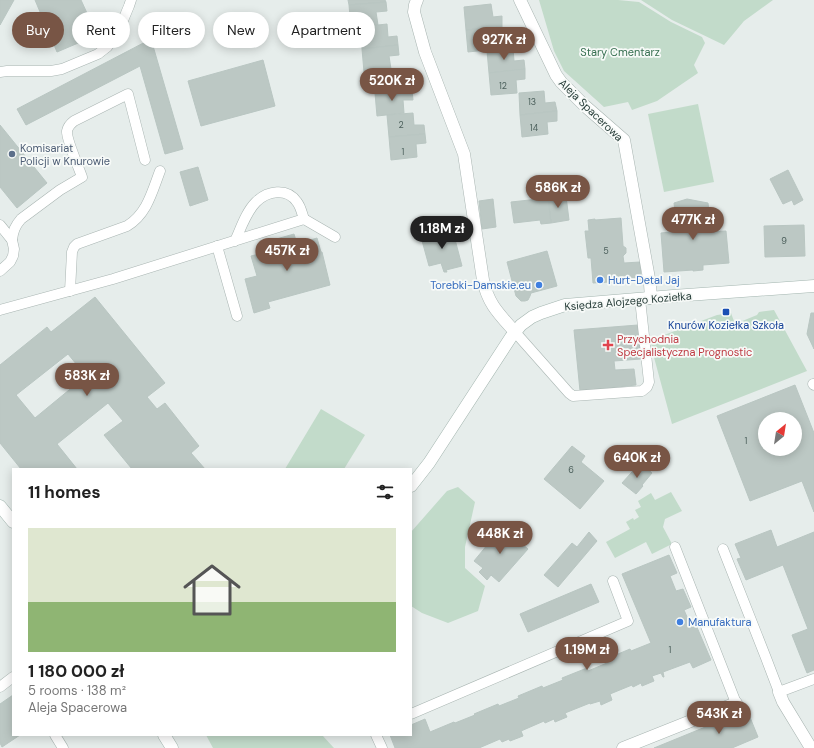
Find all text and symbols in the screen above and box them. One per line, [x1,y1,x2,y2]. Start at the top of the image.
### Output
chip: Buy [12,12,64,48]
chip: Rent [72,12,130,48]
chip: Filters [138,12,205,48]
chip: New [213,12,269,48]
chip: Apartment [277,12,375,48]
pin: 927K zł [467,27,541,61]
text: 927K zł [482,31,526,48]
park label: Stary Cmentarz [580,45,660,59]
pin: 520K zł [355,68,429,102]
text: 520K zł [369,72,415,89]
street label: Aleja Spacerowa [556,76,626,144]
house number: 12 [499,80,507,92]
house number: 13 [528,96,536,108]
house number: 2 [398,119,404,131]
house number: 14 [530,122,539,134]
place label: Komisariat Policji w Knurowie [20,141,110,168]
house number: 1 [402,146,405,158]
marker: Komisariat Policji w Knurowie [7,149,17,159]
pin: 586K zł [521,175,595,209]
text: 586K zł [535,179,581,196]
pin: 477K zł [656,207,730,241]
text: 477K zł [671,211,715,228]
pin: 1.18M zł [401,216,483,250]
text: 1.18M zł [419,220,465,237]
house number: 9 [781,235,787,247]
pin: 457K zł [250,238,324,272]
text: 457K zł [264,242,310,259]
house number: 5 [603,245,609,257]
place label: Hurt-Detal Jaj [608,273,680,287]
marker: Hurt-Detal Jaj [595,275,605,285]
place label: Torebki-Damskie.eu [430,278,531,292]
marker: Torebki-Damskie.eu [534,280,544,290]
street label: Księdza Alojzego Koziełka [564,288,692,314]
marker: Knurów Koziełka Szkoła [721,307,731,317]
place label: Knurów Koziełka Szkoła [668,318,784,332]
place label: Przychodnia Specjalistyczna Prognostic [617,332,752,359]
marker: Przychodnia Specjalistyczna Prognostic [602,339,614,351]
pin: 583K zł [50,363,124,397]
text: 583K zł [64,367,110,384]
north arrow [758,412,802,456]
map controls [758,412,802,456]
house number: 1 [745,435,748,447]
pin: 640K zł [600,445,674,479]
text: 640K zł [613,449,661,466]
house number: 6 [568,464,574,476]
text: 11 homes [28,481,101,503]
icon: filters [374,481,396,503]
pin: 448K zł [463,521,537,555]
text: 448K zł [477,525,523,542]
icon: home [176,554,248,626]
place label: Manufaktura [688,615,752,629]
marker: Manufaktura [675,617,685,627]
pin: 1.19M zł [546,637,628,671]
text: 1.19M zł [564,641,610,658]
house number: 1 [669,644,672,656]
text: 1 180 000 zł [28,660,124,682]
text: 5 rooms · 138 m² [28,682,126,699]
text: Aleja Spacerowa [28,699,127,716]
pin: 543K zł [682,701,756,735]
text: 543K zł [696,705,742,722]

